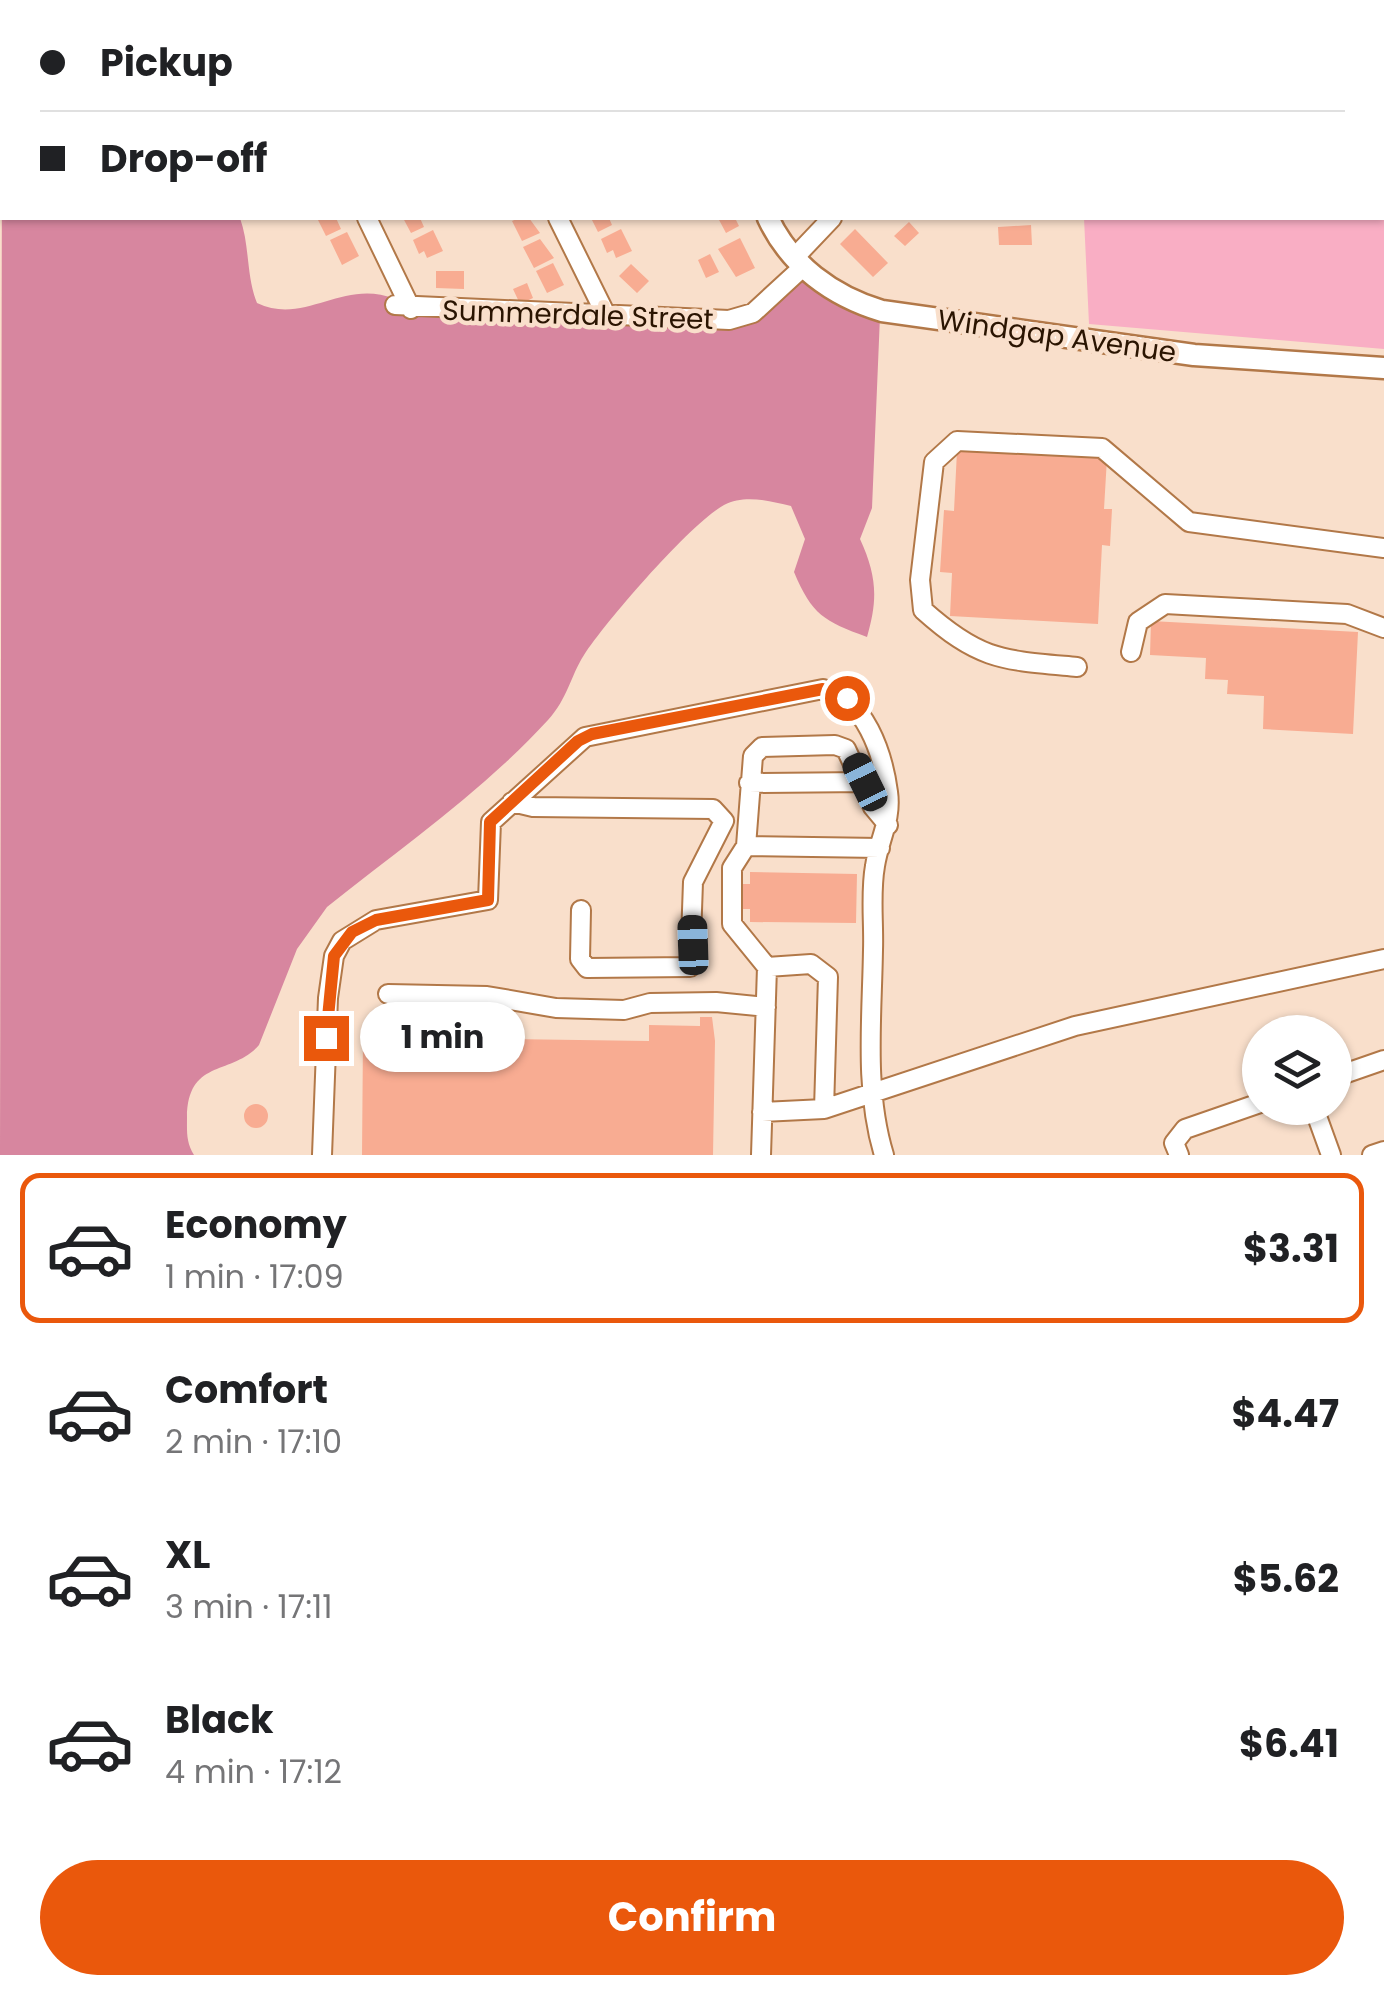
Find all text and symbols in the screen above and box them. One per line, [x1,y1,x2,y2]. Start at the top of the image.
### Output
text: Pickup [100,36,233,89]
text: Drop-off [100,132,268,185]
street label: Summerdale Street [442,291,714,339]
street label: Windgap Avenue [935,300,1179,372]
route start [825,676,870,721]
car [838,748,892,816]
car [677,914,709,976]
callout: 1 min [361,1003,526,1073]
text: 1 min [401,1014,484,1059]
map controls [1242,1015,1352,1125]
button: layers [1242,1015,1352,1125]
route end [304,1016,349,1061]
text: Economy [165,1198,347,1251]
icon: car [45,1203,135,1293]
text: $3.31 [1243,1222,1339,1275]
text: 1 min · 17:09 [165,1254,344,1299]
text: Comfort [165,1363,328,1416]
icon: car [45,1368,135,1458]
text: $4.47 [1231,1387,1339,1440]
text: 2 min · 17:10 [165,1419,342,1464]
text: XL [165,1528,210,1581]
icon: car [45,1533,135,1623]
text: $5.62 [1233,1552,1339,1605]
text: 3 min · 17:11 [165,1584,333,1629]
text: Black [165,1693,274,1746]
icon: car [45,1698,135,1788]
text: $6.41 [1239,1717,1339,1770]
text: 4 min · 17:12 [165,1749,342,1794]
button: Confirm [40,1860,1344,1975]

